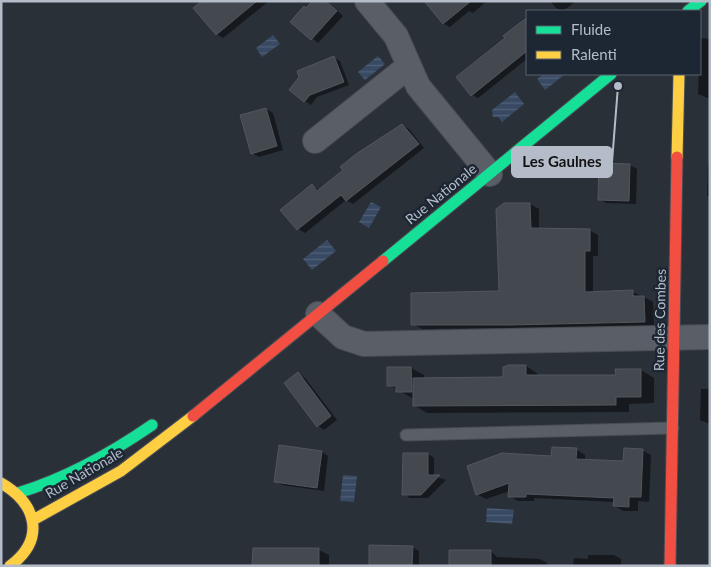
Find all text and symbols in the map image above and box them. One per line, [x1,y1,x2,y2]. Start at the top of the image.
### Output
legend [526,10,701,75]
text: Fluide [571,20,611,38]
text: Ralenti [571,45,617,63]
callout: Les Gaulnes [512,147,612,177]
text: Les Gaulnes [522,152,602,170]
street label: Rue Nationale [402,160,480,227]
street label: Rue des Combes [650,269,669,371]
street label: Rue Nationale [42,444,126,502]

